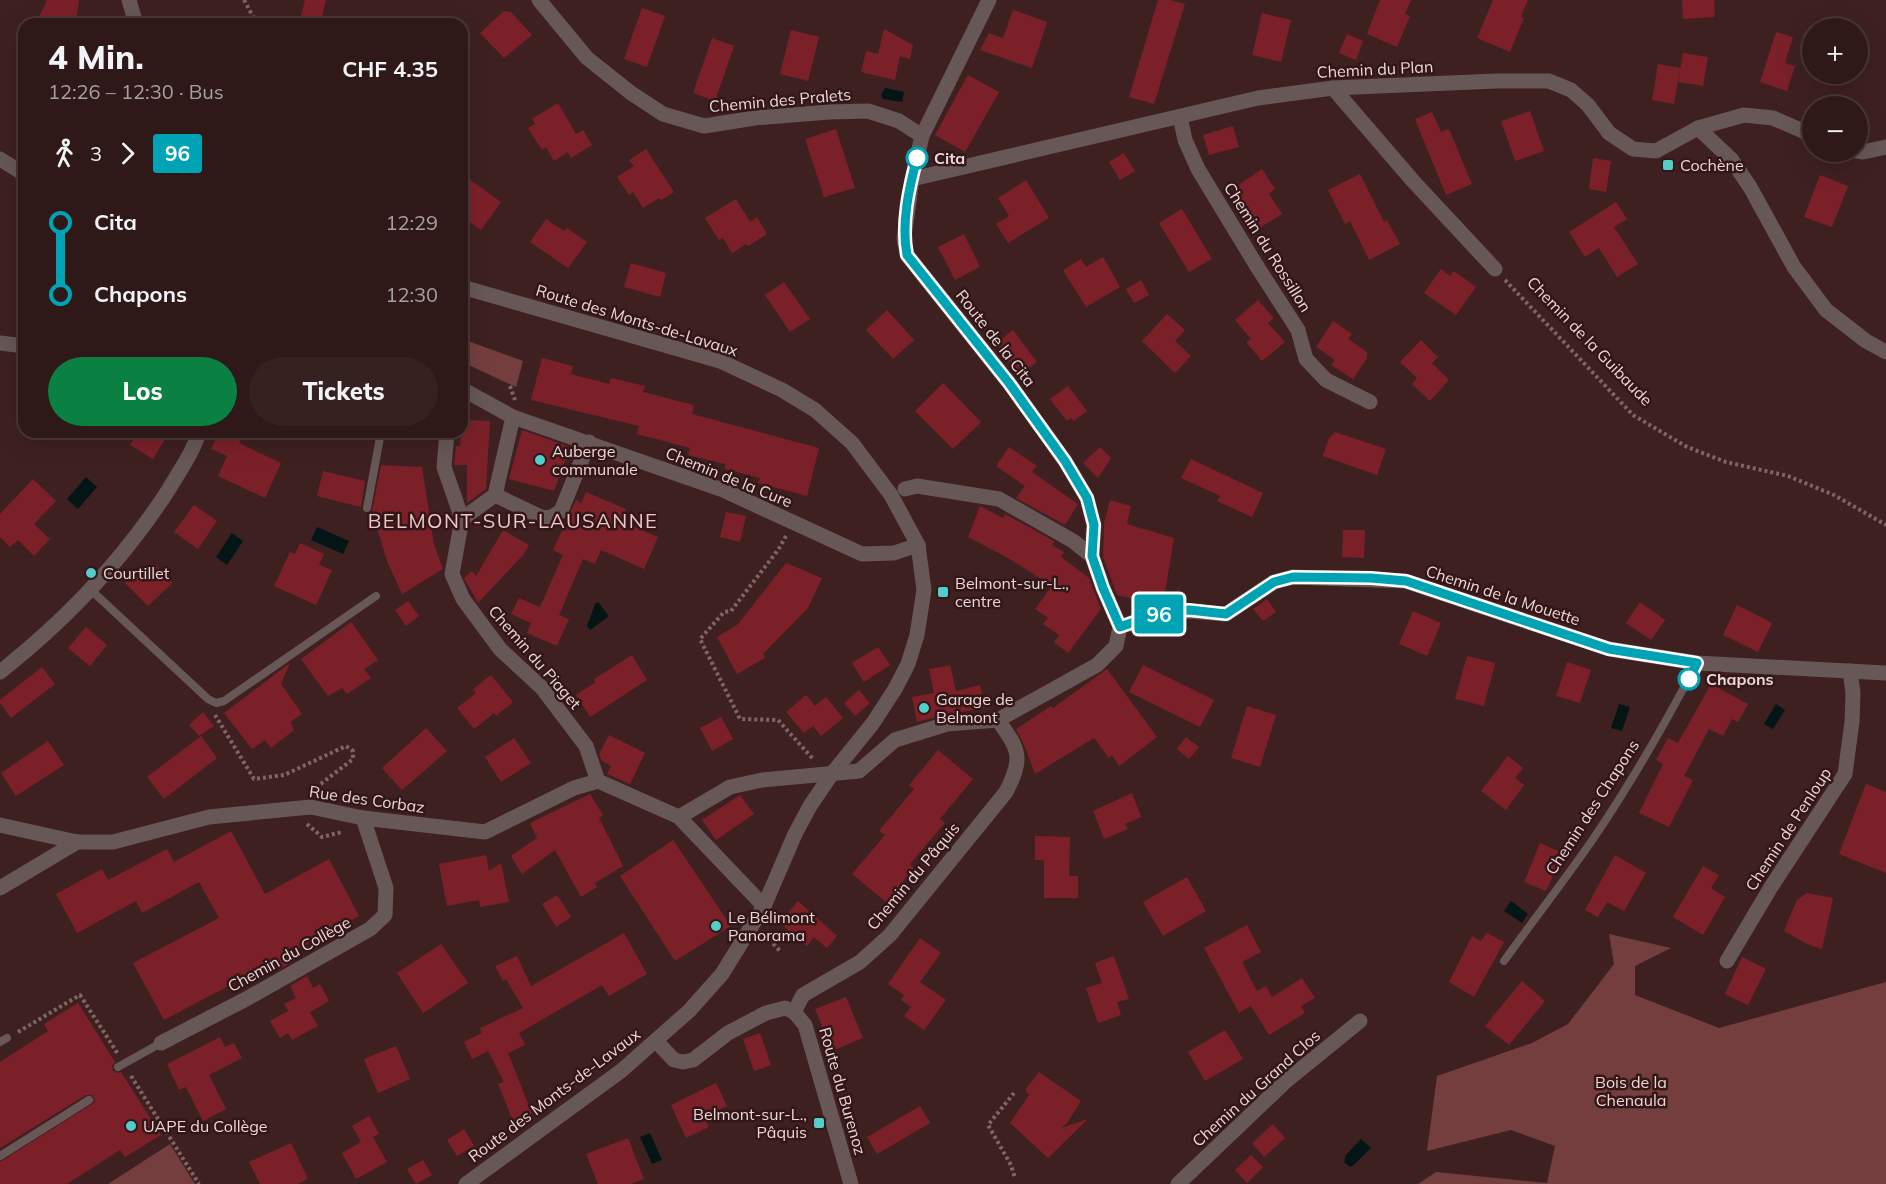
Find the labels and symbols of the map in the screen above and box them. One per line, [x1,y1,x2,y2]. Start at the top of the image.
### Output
street label: Chemin du Plan [1316,56,1434,82]
street label: Chemin des Pralets [708,84,852,116]
marker: Cita [906,147,928,169]
place label: Cita [934,148,965,168]
place label: Cochène [1680,155,1744,175]
marker: Cochène [1661,158,1675,172]
street label: Chemin du Rossillon [1220,178,1316,316]
street label: Chemin de la Guibaude [1523,272,1657,410]
street label: Route des Monts-de-Lavaux [534,280,741,360]
street label: Route de la Cita [952,285,1040,391]
place label: Auberge communale [552,441,638,479]
street label: Chemin de la Cure [663,442,795,512]
marker: Auberge communale [533,453,547,467]
district label: BELMONT-SUR-LAUSANNE [368,508,658,533]
street label: Chemin de la Mouette [1423,561,1583,629]
place label: Courtillet [103,563,170,583]
marker: Courtillet [84,566,98,580]
place label: Belmont-sur-L., centre [955,573,1069,611]
marker: Belmont-sur-L., centre [936,585,950,599]
line badge: 96 [1132,594,1186,634]
street label: Chemin du Piaget [484,601,586,713]
marker: Chapons [1678,668,1700,690]
place label: Chapons [1706,669,1774,689]
place label: Garage de Belmont [936,689,1013,727]
marker: Garage de Belmont [917,701,931,715]
street label: Chemin des Chapons [1541,736,1643,878]
street label: Chemin de Penloup [1741,764,1835,894]
street label: Rue des Corbaz [308,781,426,817]
street label: Chemin du Pâquis [862,818,964,934]
place label: Le Bélimont Panorama [728,907,815,945]
street label: Chemin du Collège [224,912,354,996]
marker: Le Bélimont Panorama [709,919,723,933]
street label: Route des Monts-de-Lavaux [464,1023,644,1166]
street label: Route du Burenoz [815,1025,871,1157]
street label: Chemin du Grand Clos [1188,1025,1324,1151]
park label: Bois de la Chenaula [1595,1072,1667,1110]
place label: Belmont-sur-L., Pâquis [693,1104,807,1142]
place label: UAPE du Collège [143,1116,268,1136]
marker: Belmont-sur-L., Pâquis [812,1116,826,1130]
marker: UAPE du Collège [124,1119,138,1133]

